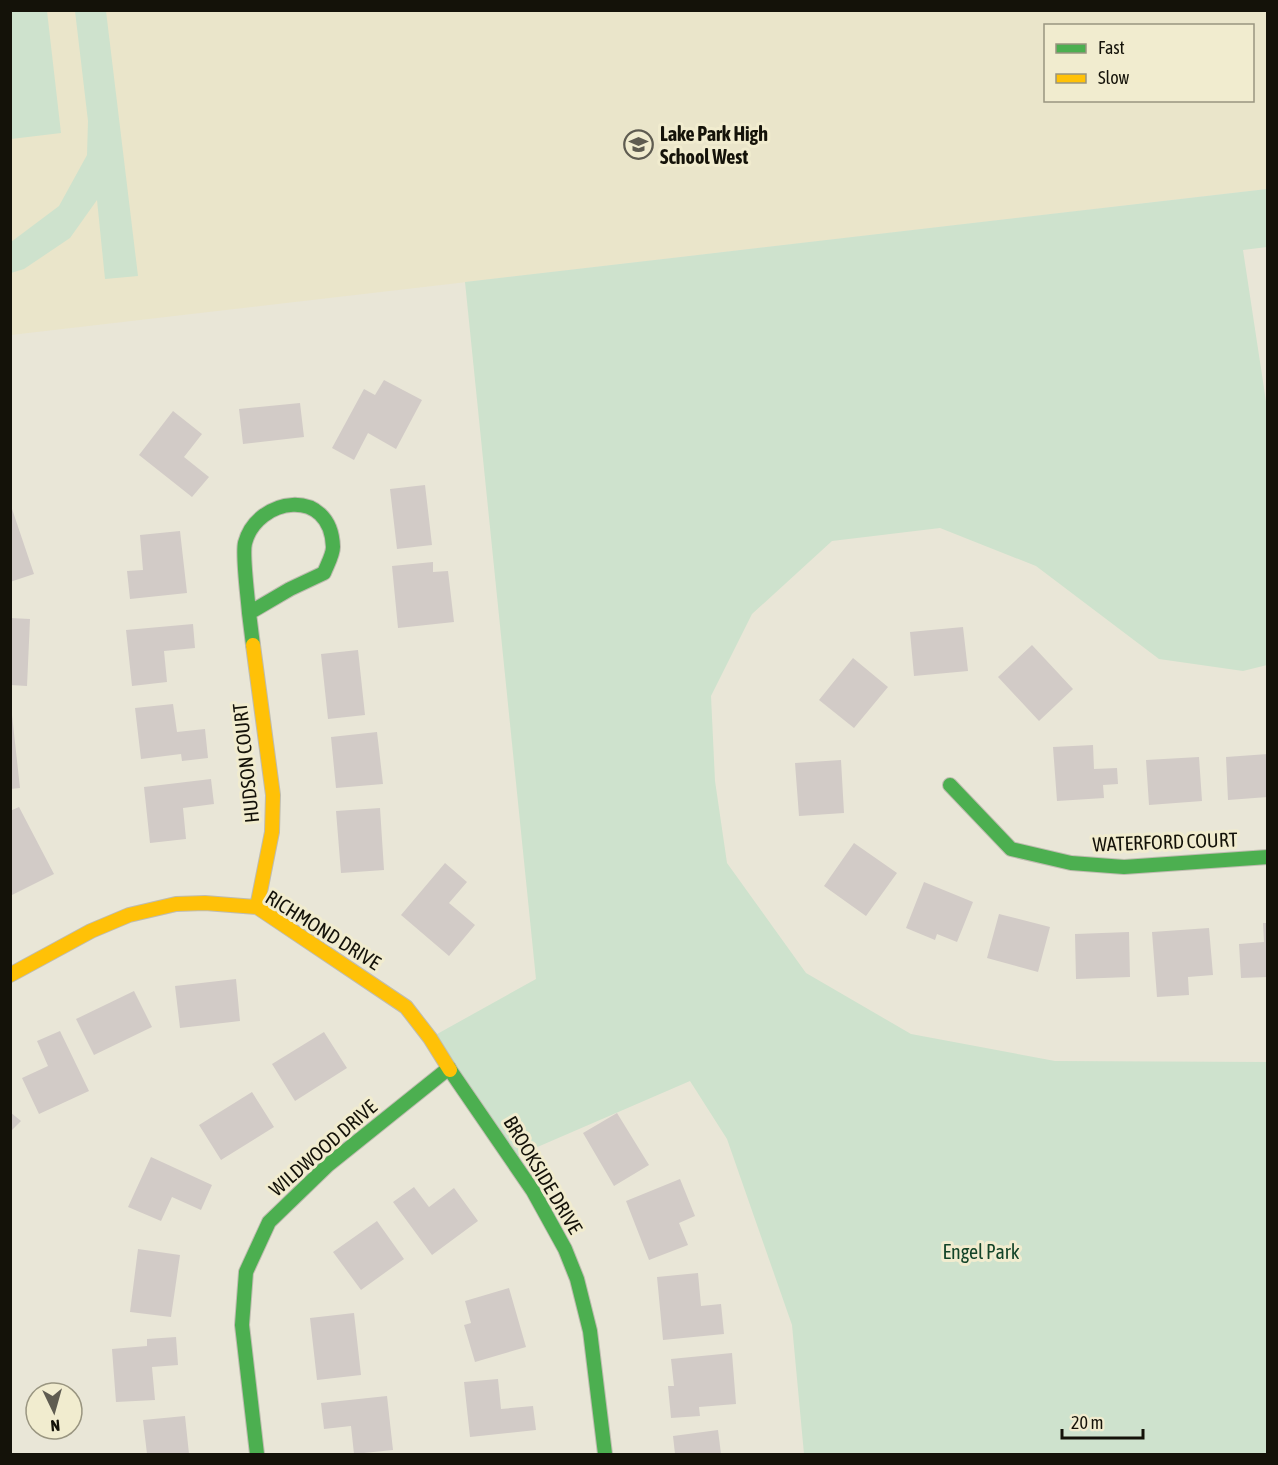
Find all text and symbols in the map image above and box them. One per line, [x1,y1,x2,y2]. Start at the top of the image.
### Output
legend [1044,24,1254,102]
text: Fast [1098,37,1125,58]
text: Slow [1098,67,1129,88]
place label: Lake Park High School West [660,122,768,168]
school or university icon: Lake Park High School West [623,129,655,161]
street label: HUDSON COURT [228,702,263,824]
street label: WATERFORD COURT [1092,827,1238,856]
street label: RICHMOND DRIVE [262,885,385,974]
street label: WILDWOOD DRIVE [264,1094,381,1200]
street label: BROOKSIDE DRIVE [499,1112,588,1238]
park label: Engel Park [943,1240,1020,1263]
north arrow [24,1381,84,1441]
scale bar [1062,1402,1143,1440]
text: 20 m [1071,1412,1103,1433]
text: N [50,1417,61,1435]

